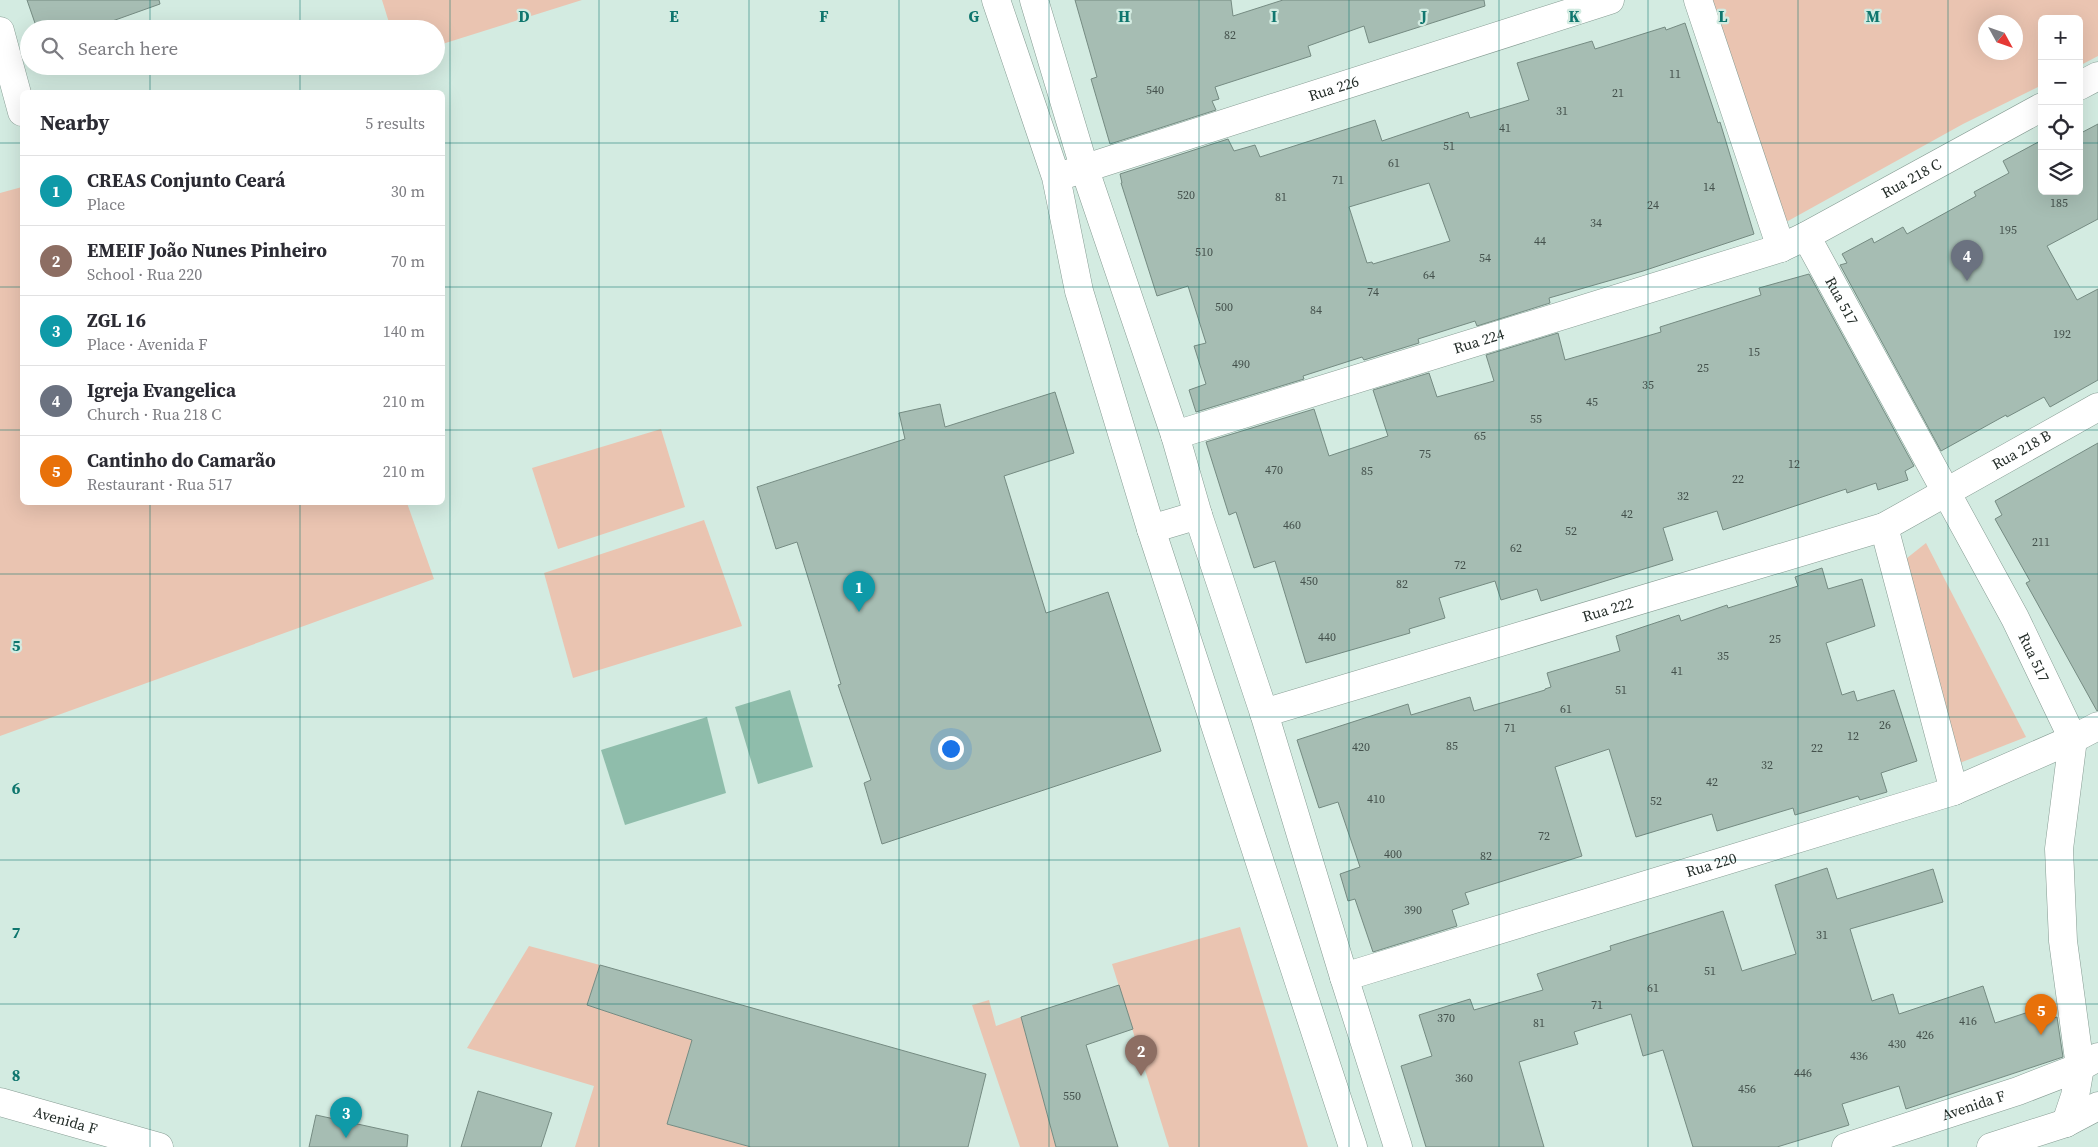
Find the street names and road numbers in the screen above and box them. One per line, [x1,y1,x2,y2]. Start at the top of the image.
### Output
street label: Rua 226 [1306,70,1361,106]
street label: Rua 218 C [1878,153,1945,203]
street label: Rua 517 [1820,273,1864,329]
street label: Rua 224 [1451,323,1507,358]
street label: Rua 218 B [1988,424,2055,474]
street label: Rua 222 [1580,592,1636,627]
street label: Rua 517 [2014,629,2055,685]
street label: Rua 220 [1683,847,1739,882]
street label: Avenida F [1939,1085,2008,1125]
street label: Avenida F [31,1101,100,1139]

